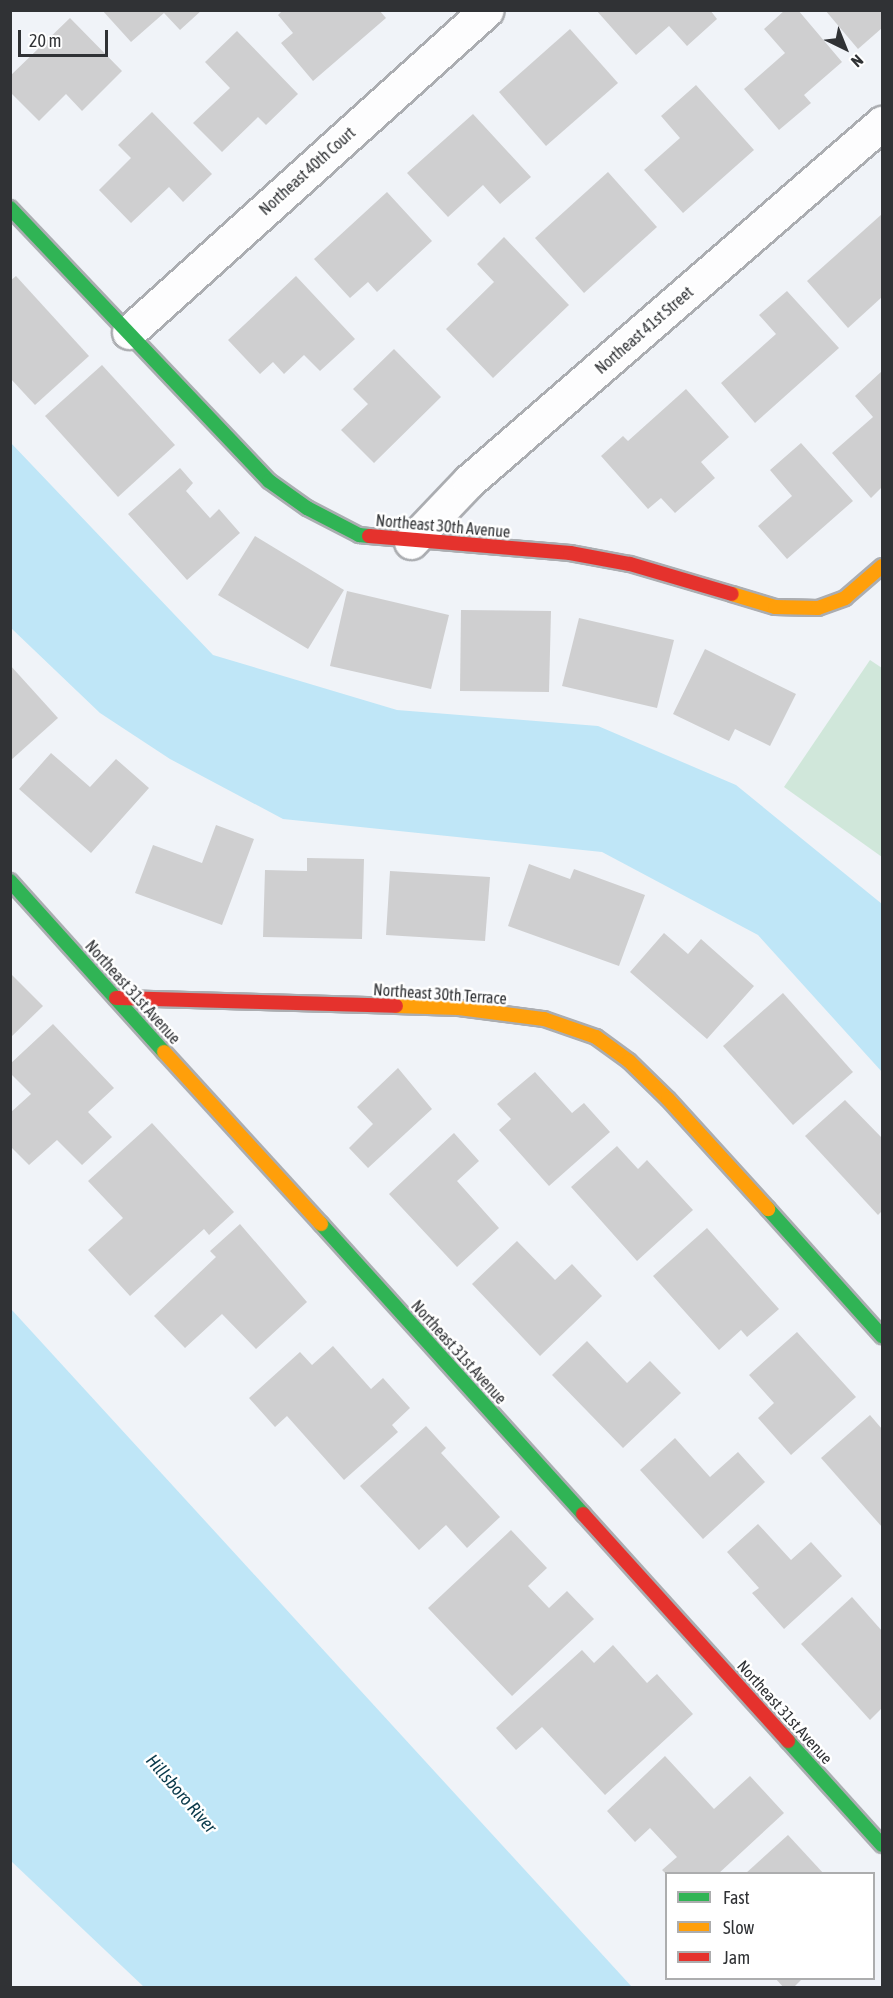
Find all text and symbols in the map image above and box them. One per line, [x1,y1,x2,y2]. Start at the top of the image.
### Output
scale bar [21,18,111,56]
north arrow [815,18,875,78]
text: 20 m [29,30,61,51]
text: N [848,51,867,71]
street label: Northeast 40th Court [255,123,359,219]
street label: Northeast 41st Street [591,282,697,378]
street label: Northeast 30th Avenue [375,511,511,541]
street label: Northeast 31st Avenue [81,936,185,1048]
street label: Northeast 30th Terrace [373,980,507,1008]
street label: Northeast 31st Avenue [407,1296,511,1408]
street label: Northeast 31st Avenue [733,1656,837,1768]
water label: Hillsboro River [141,1750,221,1838]
legend [665,1872,875,1980]
text: Fast [723,1887,750,1908]
text: Slow [723,1917,754,1938]
text: Jam [723,1947,750,1968]

